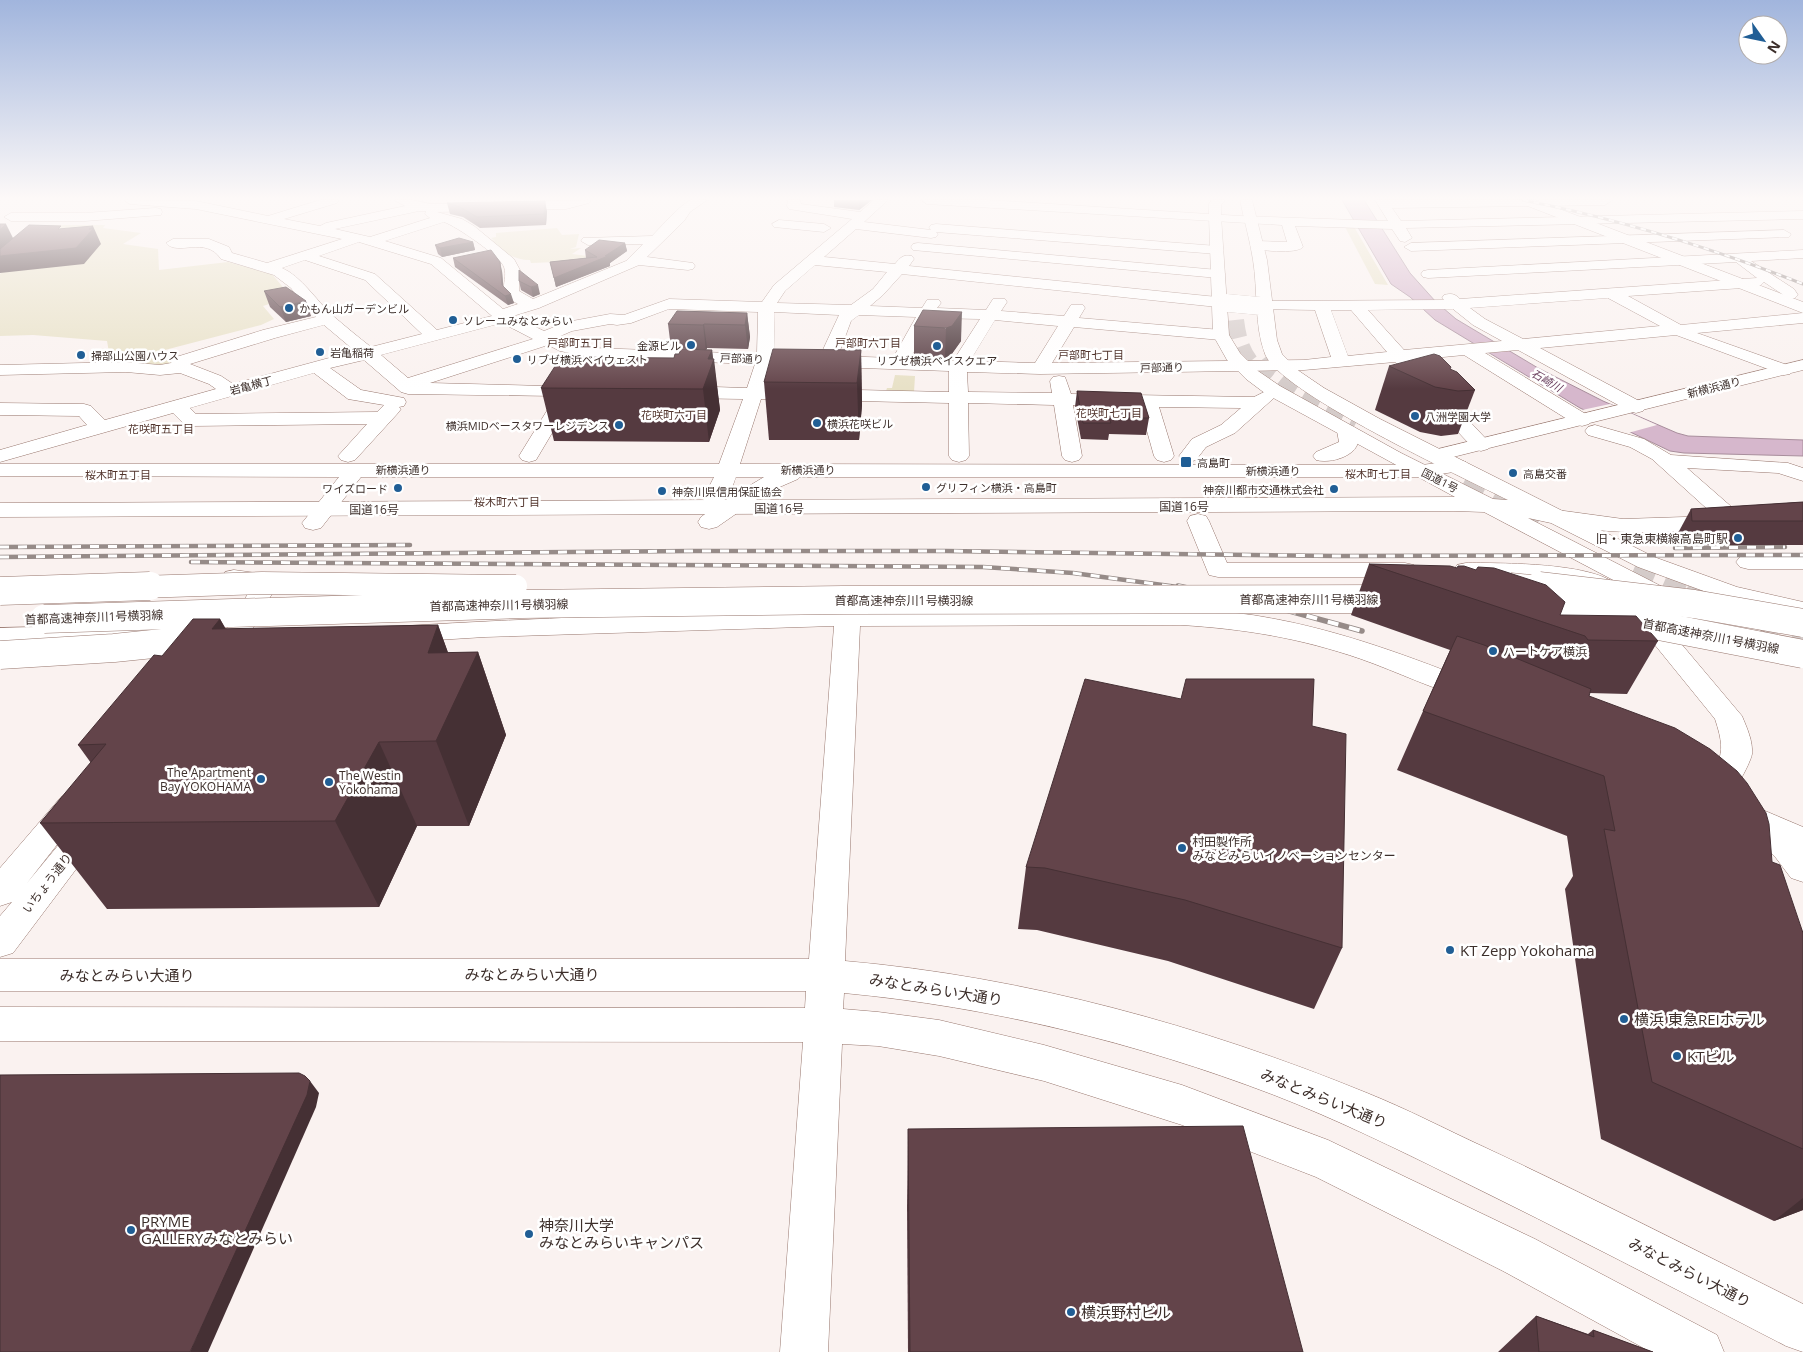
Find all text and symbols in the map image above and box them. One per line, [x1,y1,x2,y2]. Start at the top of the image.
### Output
north arrow [1738,15,1788,65]
text: N [1763,37,1785,57]
place label: かもん山ガーデンビル [299,301,409,316]
marker: かもん山ガーデンビル [283,302,295,314]
place label: ソレーユみなとみらい [463,313,573,328]
marker: ソレーユみなとみらい [447,314,459,326]
district label: 戸部町五丁目 [547,335,613,350]
district label: 戸部町六丁目 [835,335,901,350]
place label: 金源ビル [637,338,681,353]
marker: 金源ビル [685,339,697,351]
marker: リブゼ横浜ベイスクエア [931,340,943,352]
place label: 岩亀稲荷 [330,345,374,360]
marker: 岩亀稲荷 [314,346,326,358]
district label: 戸部町七丁目 [1058,347,1124,362]
place label: 掃部山公園ハウス [91,348,179,363]
marker: 掃部山公園ハウス [75,349,87,361]
street label: 戸部通り [720,350,764,366]
place label: リブゼ横浜ベイウェスト [527,352,648,367]
marker: リブゼ横浜ベイウェスト [511,353,523,365]
place label: リブゼ横浜ベイスクエア [877,353,997,368]
street label: 戸部通り [1140,359,1184,375]
water label: 石崎川 [1529,365,1566,395]
street label: 岩亀横丁 [228,372,274,398]
street label: 新横浜通り [1686,373,1742,401]
district label: 花咲町七丁目 [1076,405,1142,420]
district label: 花咲町六丁目 [641,407,707,422]
place label: 八洲学園大学 [1425,409,1491,424]
marker: 八洲学園大学 [1409,410,1421,422]
place label: 横浜花咲ビル [827,416,893,431]
marker: 横浜花咲ビル [811,417,823,429]
place label: 横浜MIDベースタワーレジデンス [446,418,609,433]
marker: 横浜MIDベースタワーレジデンス [613,419,625,431]
district label: 花咲町五丁目 [128,421,194,436]
marker: 高島町 [1179,455,1193,469]
place label: 高島町 [1197,455,1230,470]
street label: 新横浜通り [376,462,431,477]
street label: 新横浜通り [781,462,836,477]
street label: 新横浜通り [1246,463,1301,478]
street label: 国道1号 [1419,464,1461,496]
district label: 桜木町七丁目 [1345,466,1411,481]
place label: 高島交番 [1523,466,1567,481]
district label: 桜木町五丁目 [85,467,151,482]
marker: 高島交番 [1507,467,1519,479]
place label: グリフィン横浜・高島町 [936,480,1057,495]
place label: ワイズロード [322,481,388,496]
marker: グリフィン横浜・高島町 [920,481,932,493]
marker: ワイズロード [392,482,404,494]
place label: 神奈川都市交通株式会社 [1203,482,1324,497]
marker: 神奈川都市交通株式会社 [1328,483,1340,495]
place label: 神奈川県信用保証協会 [672,484,782,499]
marker: 神奈川県信用保証協会 [656,485,668,497]
district label: 桜木町六丁目 [474,494,540,509]
street label: 国道16号 [1159,498,1209,515]
street label: 国道16号 [754,500,804,517]
street label: 国道16号 [349,501,399,518]
place label: 旧・東急東横線高島町駅 [1596,530,1728,547]
marker: 旧・東急東横線高島町駅 [1732,532,1744,544]
street label: 首都高速神奈川1号横羽線 [1240,591,1378,608]
street label: 首都高速神奈川1号横羽線 [835,592,973,609]
street label: 首都高速神奈川1号横羽線 [429,595,569,615]
street label: 首都高速神奈川1号横羽線 [24,606,164,628]
street label: 首都高速神奈川1号横羽線 [1641,614,1781,658]
place label: ハートケア横浜 [1503,643,1587,660]
marker: ハートケア横浜 [1487,645,1499,657]
place label: The Apartment Bay YOKOHAMA [160,764,251,795]
place label: The Westin Yokohama [339,767,401,798]
marker: The Apartment Bay YOKOHAMA [255,773,267,785]
marker: The Westin Yokohama [323,776,335,788]
place label: 村田製作所 みなとみらいイノベーションセンター [1192,833,1396,864]
marker: 村田製作所 みなとみらいイノベーションセンター [1176,842,1188,854]
street label: いちょう通り [18,849,76,917]
place label: KT Zepp Yokohama [1460,940,1595,960]
marker: KT Zepp Yokohama [1444,944,1456,956]
street label: みなとみらい大通り [464,964,600,984]
street label: みなとみらい大通り [59,965,195,985]
street label: みなとみらい大通り [868,969,1004,1009]
place label: 横浜 東急REIホテル [1634,1009,1765,1029]
marker: 横浜 東急REIホテル [1618,1013,1630,1025]
place label: KTビル [1687,1046,1734,1066]
marker: KTビル [1671,1050,1683,1062]
street label: みなとみらい大通り [1258,1063,1390,1133]
place label: PRYME GALLERYみなとみらい [141,1211,293,1248]
place label: 神奈川大学 みなとみらいキャンパス [539,1215,704,1252]
marker: PRYME GALLERYみなとみらい [125,1224,137,1236]
marker: 神奈川大学 みなとみらいキャンパス [523,1228,535,1240]
street label: みなとみらい大通り [1625,1232,1755,1312]
place label: 横浜野村ビル [1081,1302,1171,1322]
marker: 横浜野村ビル [1065,1306,1077,1318]

